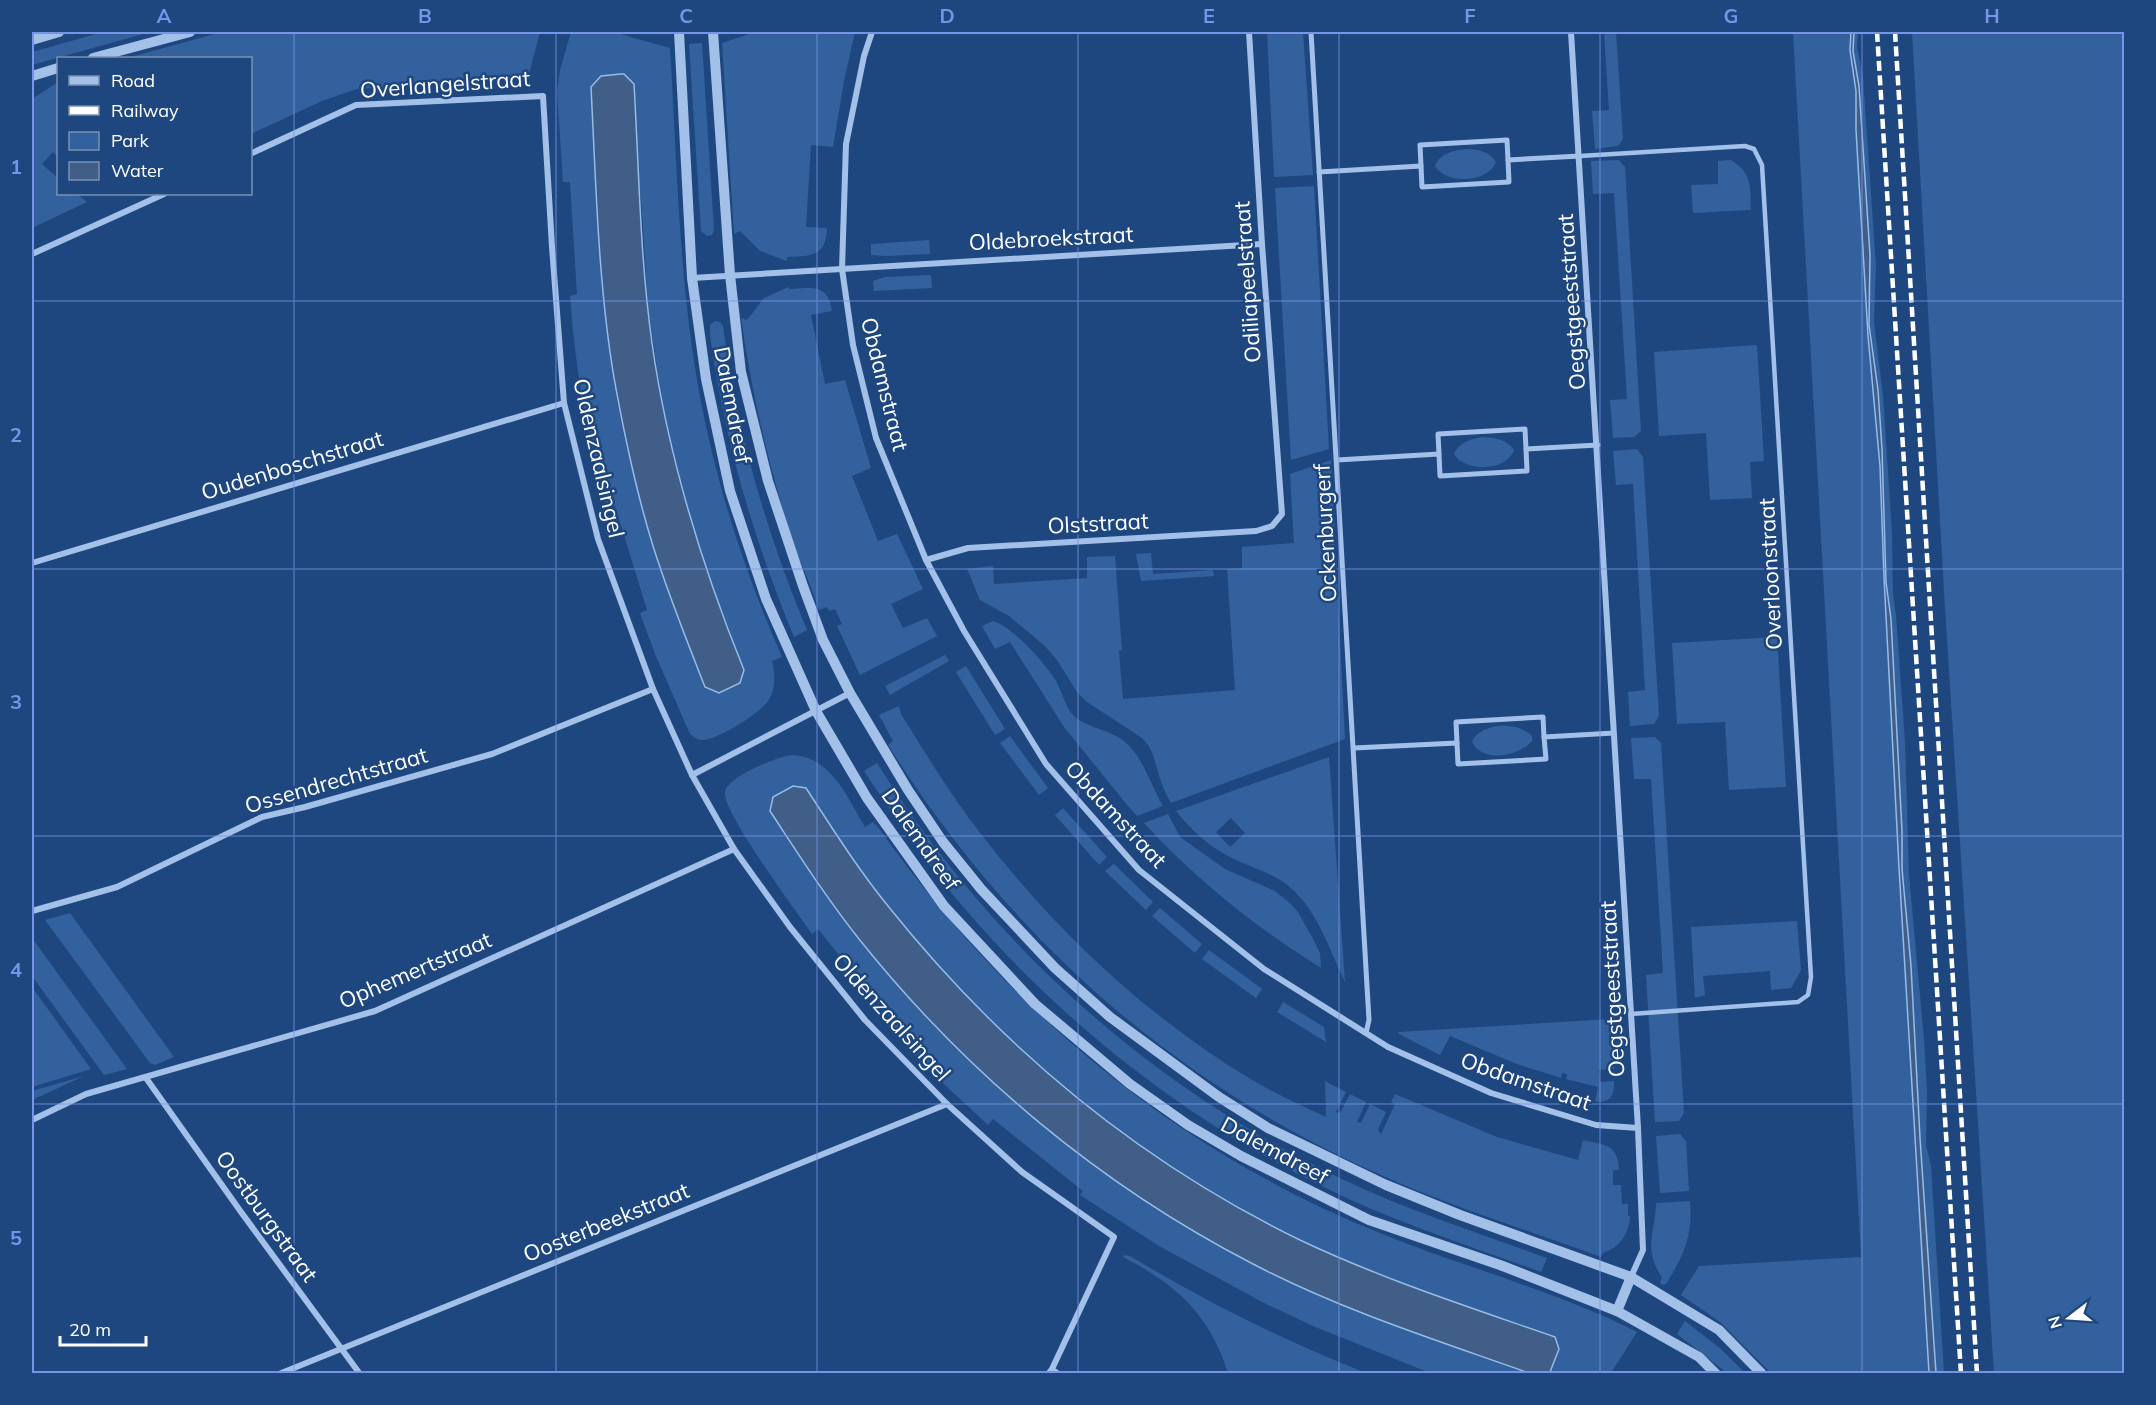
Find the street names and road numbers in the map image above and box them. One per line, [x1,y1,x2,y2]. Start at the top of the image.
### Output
street label: Overlangelstraat [359,64,531,104]
street label: Odiliapeelstraat [1227,200,1267,364]
street label: Oegstgeeststraat [1551,213,1591,391]
street label: Oldebroekstraat [968,220,1134,256]
street label: Obdamstraat [855,314,915,454]
street label: Dalemdreef [708,344,758,466]
street label: Oldenzaalsingel [567,376,631,540]
street label: Oudenboschstraat [198,424,387,506]
street label: Ockenburgerf [1307,462,1343,603]
street label: Overloonstraat [1752,497,1788,651]
street label: Olststraat [1047,506,1150,540]
street label: Ossendrechtstraat [241,740,431,819]
street label: Obdamstraat [1059,755,1173,874]
street label: Dalemdreef [876,782,967,896]
street label: Oegstgeeststraat [1593,900,1631,1078]
street label: Ophemertstraat [334,925,496,1015]
street label: Oldenzaalsingel [827,947,957,1087]
street label: Obdamstraat [1457,1046,1595,1117]
street label: Dalemdreef [1216,1110,1334,1190]
street label: Oostburgstraat [210,1145,324,1287]
street label: Oosterbeekstraat [519,1176,693,1268]

